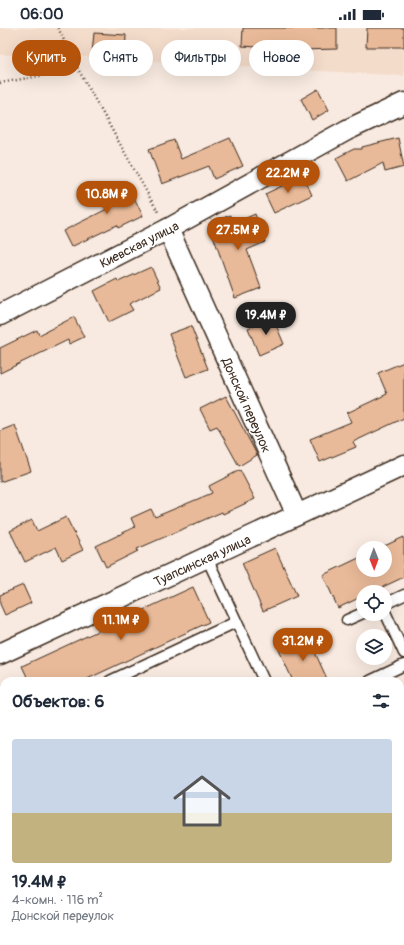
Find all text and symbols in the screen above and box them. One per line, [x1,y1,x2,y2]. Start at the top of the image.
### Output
text: 06:00 [20,5,63,24]
chip: Купить [12,40,81,76]
chip: Снять [89,40,153,76]
chip: Фильтры [161,40,241,76]
chip: Новое [249,40,314,76]
pin: 22.2M ₽ [251,160,325,194]
text: 22.2M ₽ [266,165,310,181]
pin: 10.8M ₽ [70,181,144,215]
text: 10.8M ₽ [85,186,129,202]
pin: 27.5M ₽ [201,217,275,251]
street label: Киевская улица [97,218,182,272]
text: 27.5M ₽ [216,222,260,238]
pin: 19.4M ₽ [229,302,303,336]
text: 19.4M ₽ [245,307,287,323]
street label: Донской переулок [218,355,274,456]
street label: Туапсинская улица [151,531,253,590]
north arrow [356,541,392,577]
map controls [356,541,392,665]
button: locate [356,585,392,621]
pin: 11.1M ₽ [84,607,158,641]
text: 11.1M ₽ [102,612,140,628]
pin: 31.2M ₽ [266,628,340,662]
button: layers [356,629,392,665]
text: 31.2M ₽ [282,633,324,649]
icon: filters [370,690,392,712]
text: Объектов: 6 [12,691,104,712]
icon: home [166,765,238,837]
text: 19.4M ₽ [12,871,67,892]
text: 4-комн. · 116 m² [12,892,103,908]
text: Донской переулок [12,908,114,924]

